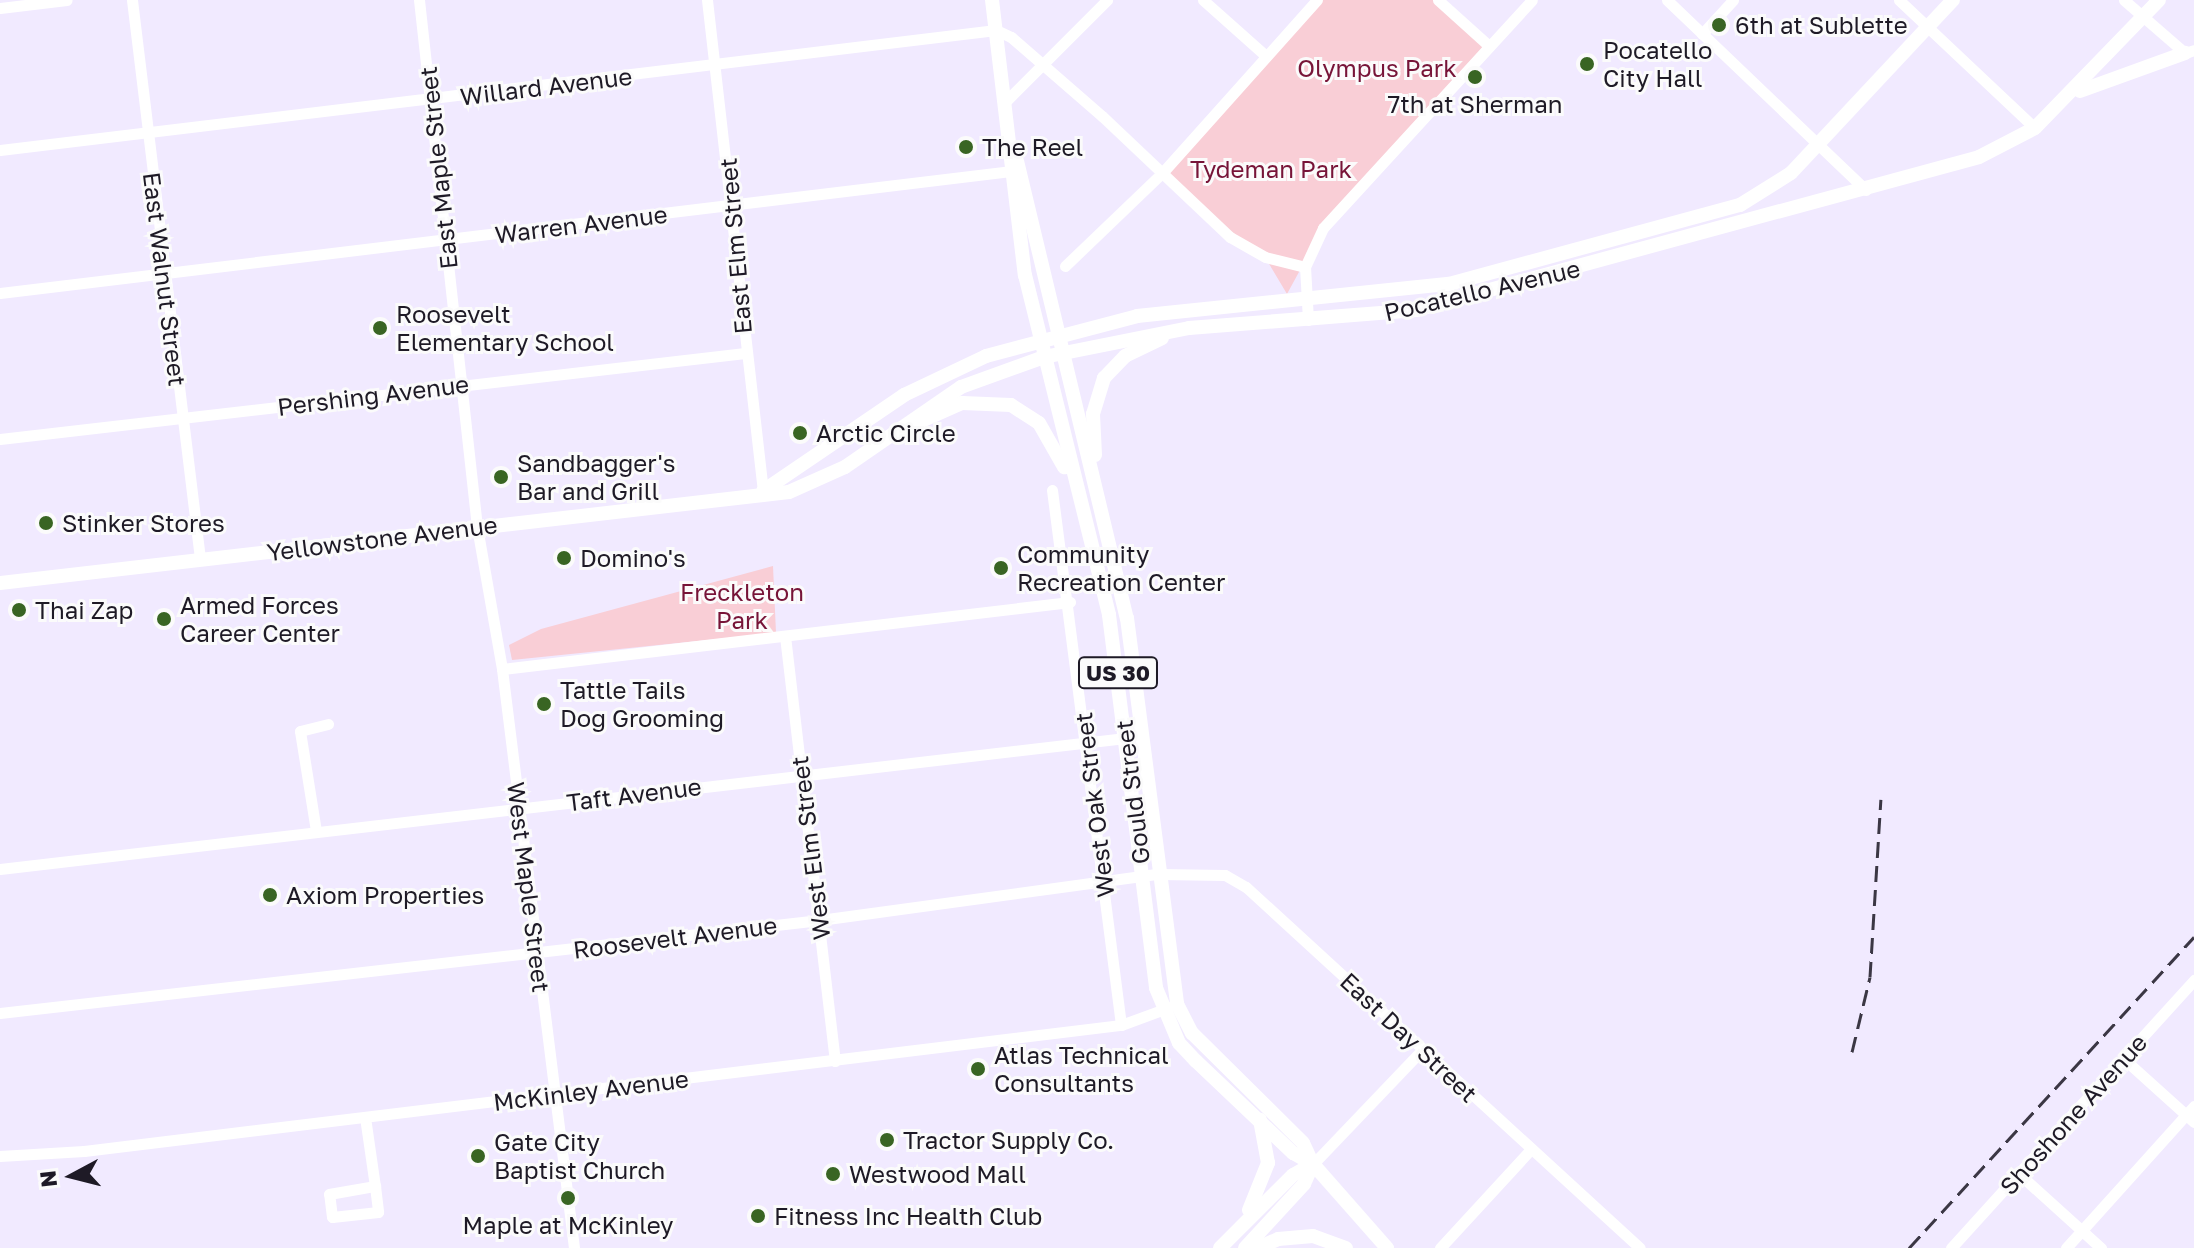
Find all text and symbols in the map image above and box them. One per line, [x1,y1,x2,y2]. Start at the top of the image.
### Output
place label: 6th at Sublette [1735,11,1908,39]
marker: 6th at Sublette [1710,16,1728,34]
place label: Pocatello City Hall [1603,36,1712,92]
park label: Olympus Park [1297,54,1457,82]
marker: Pocatello City Hall [1578,55,1596,73]
street label: Willard Avenue [458,61,634,111]
street label: East Maple Street [413,65,463,271]
marker: 7th at Sherman [1466,68,1484,86]
place label: 7th at Sherman [1388,90,1562,118]
place label: The Reel [982,133,1083,161]
marker: The Reel [957,138,975,156]
park label: Tydeman Park [1190,155,1352,183]
street label: East Elm Street [713,157,757,335]
street label: East Walnut Street [138,170,192,388]
street label: Warren Avenue [493,199,669,249]
street label: Pocatello Avenue [1381,253,1583,327]
place label: Roosevelt Elementary School [396,300,614,356]
marker: Roosevelt Elementary School [371,319,389,337]
street label: Pershing Avenue [276,369,470,421]
place label: Arctic Circle [816,419,956,447]
marker: Arctic Circle [791,424,809,442]
place label: Sandbagger's Bar and Grill [517,449,676,505]
marker: Sandbagger's Bar and Grill [492,468,510,486]
place label: Stinker Stores [62,509,225,537]
street label: Yellowstone Avenue [265,510,499,566]
marker: Stinker Stores [37,514,55,532]
place label: Community Recreation Center [1017,540,1225,596]
place label: Domino's [580,544,686,572]
marker: Domino's [555,549,573,567]
marker: Community Recreation Center [992,559,1010,577]
park label: Freckleton Park [680,578,804,634]
place label: Armed Forces Career Center [180,591,340,647]
place label: Thai Zap [35,596,133,624]
marker: Thai Zap [10,601,28,619]
marker: Armed Forces Career Center [155,610,173,628]
road number: US 30 [1076,655,1160,691]
place label: Tattle Tails Dog Grooming [560,676,724,732]
marker: Tattle Tails Dog Grooming [535,695,553,713]
street label: West Oak Street [1068,711,1120,899]
street label: Gould Street [1109,718,1155,866]
street label: West Elm Street [784,754,836,942]
street label: Taft Avenue [565,771,703,817]
street label: West Maple Street [502,780,556,994]
place label: Axiom Properties [286,881,484,909]
marker: Axiom Properties [261,886,279,904]
street label: Roosevelt Avenue [571,910,779,964]
street label: East Day Street [1335,966,1483,1108]
street label: Shoshone Avenue [1993,1028,2153,1200]
place label: Atlas Technical Consultants [994,1041,1169,1097]
marker: Atlas Technical Consultants [969,1060,987,1078]
street label: McKinley Avenue [492,1064,690,1116]
place label: Tractor Supply Co. [903,1126,1114,1154]
place label: Gate City Baptist Church [494,1128,665,1184]
marker: Tractor Supply Co. [878,1131,896,1149]
north arrow [32,1136,112,1216]
marker: Gate City Baptist Church [469,1147,487,1165]
place label: Westwood Mall [849,1160,1026,1188]
marker: Westwood Mall [824,1165,842,1183]
text: N [33,1169,62,1189]
marker: Maple at McKinley [559,1189,577,1207]
place label: Fitness Inc Health Club [774,1202,1042,1230]
marker: Fitness Inc Health Club [749,1207,767,1225]
place label: Maple at McKinley [462,1211,674,1239]

